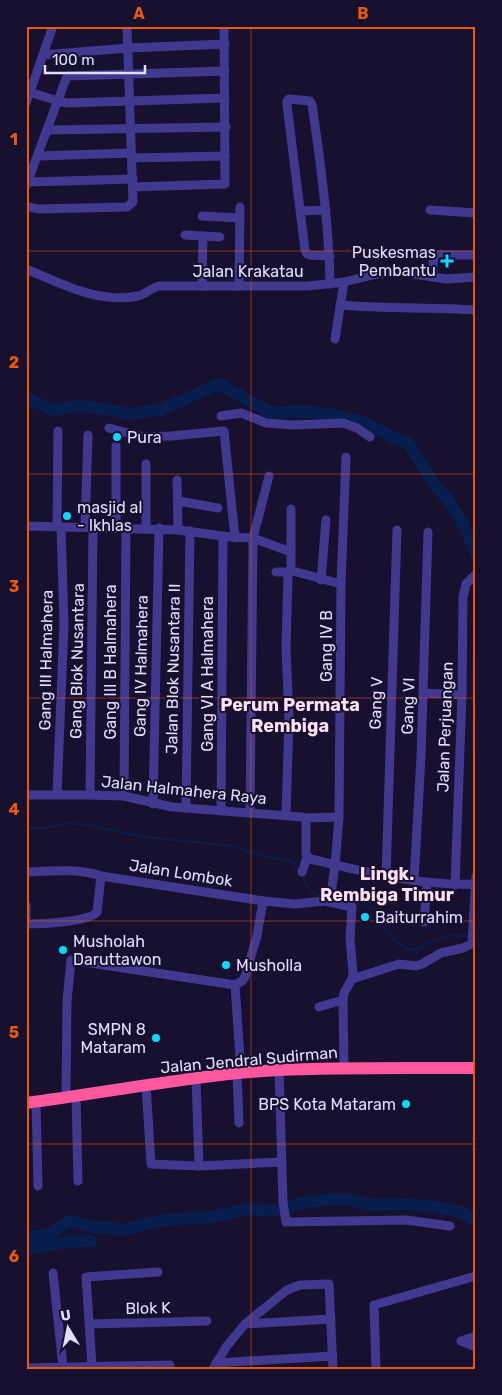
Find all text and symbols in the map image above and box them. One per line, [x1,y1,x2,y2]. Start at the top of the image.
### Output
text: A [133,4,145,23]
text: B [357,4,369,23]
scale bar [45,42,145,74]
text: 100 m [52,51,94,69]
text: 1 [10,130,18,149]
place label: Puskesmas Pembantu [352,243,436,280]
marker: Puskesmas Pembantu [440,254,454,268]
street label: Jalan Krakatau [192,262,304,281]
text: 2 [9,353,19,372]
place label: Pura [127,428,162,447]
marker: Pura [111,431,123,443]
place label: masjid al - Ikhlas [77,498,142,535]
marker: masjid al - Ikhlas [61,510,73,522]
text: 3 [9,577,19,596]
street label: Gang Blok Nusantara [66,583,88,739]
street label: Jalan Blok Nusantara II [162,583,184,755]
street label: Gang III B Halmahera [101,584,120,740]
street label: Gang III Halmahera [35,590,57,730]
street label: Gang IV Halmahera [130,595,152,737]
street label: Gang VI A Halmahera [198,596,217,752]
street label: Gang IV B [317,610,336,682]
street label: Jalan Perjuangan [433,661,457,793]
street label: Gang V [366,676,386,730]
street label: Gang VI [398,677,418,735]
district label: Perum Permata Rembiga [220,694,360,737]
street label: Jalan Halmahera Raya [100,772,268,808]
text: 4 [9,800,20,819]
street label: Jalan Lombok [128,855,235,891]
district label: Lingk. Rembiga Timur [320,863,454,906]
place label: Baiturrahim [375,908,463,927]
marker: Baiturrahim [359,911,371,923]
place label: Musholah Daruttawon [73,932,161,969]
marker: Musholah Daruttawon [57,944,69,956]
place label: Musholla [236,956,302,975]
marker: Musholla [220,959,232,971]
place label: SMPN 8 Mataram [80,1020,146,1057]
text: 5 [9,1023,19,1042]
marker: SMPN 8 Mataram [150,1032,162,1044]
street label: Jalan Jendral Sudirman [160,1043,338,1077]
place label: BPS Kota Mataram [258,1095,396,1114]
marker: BPS Kota Mataram [400,1098,412,1110]
text: 6 [9,1247,19,1266]
street label: Blok K [125,1298,171,1318]
north arrow [42,1302,92,1352]
text: U [59,1306,72,1325]

